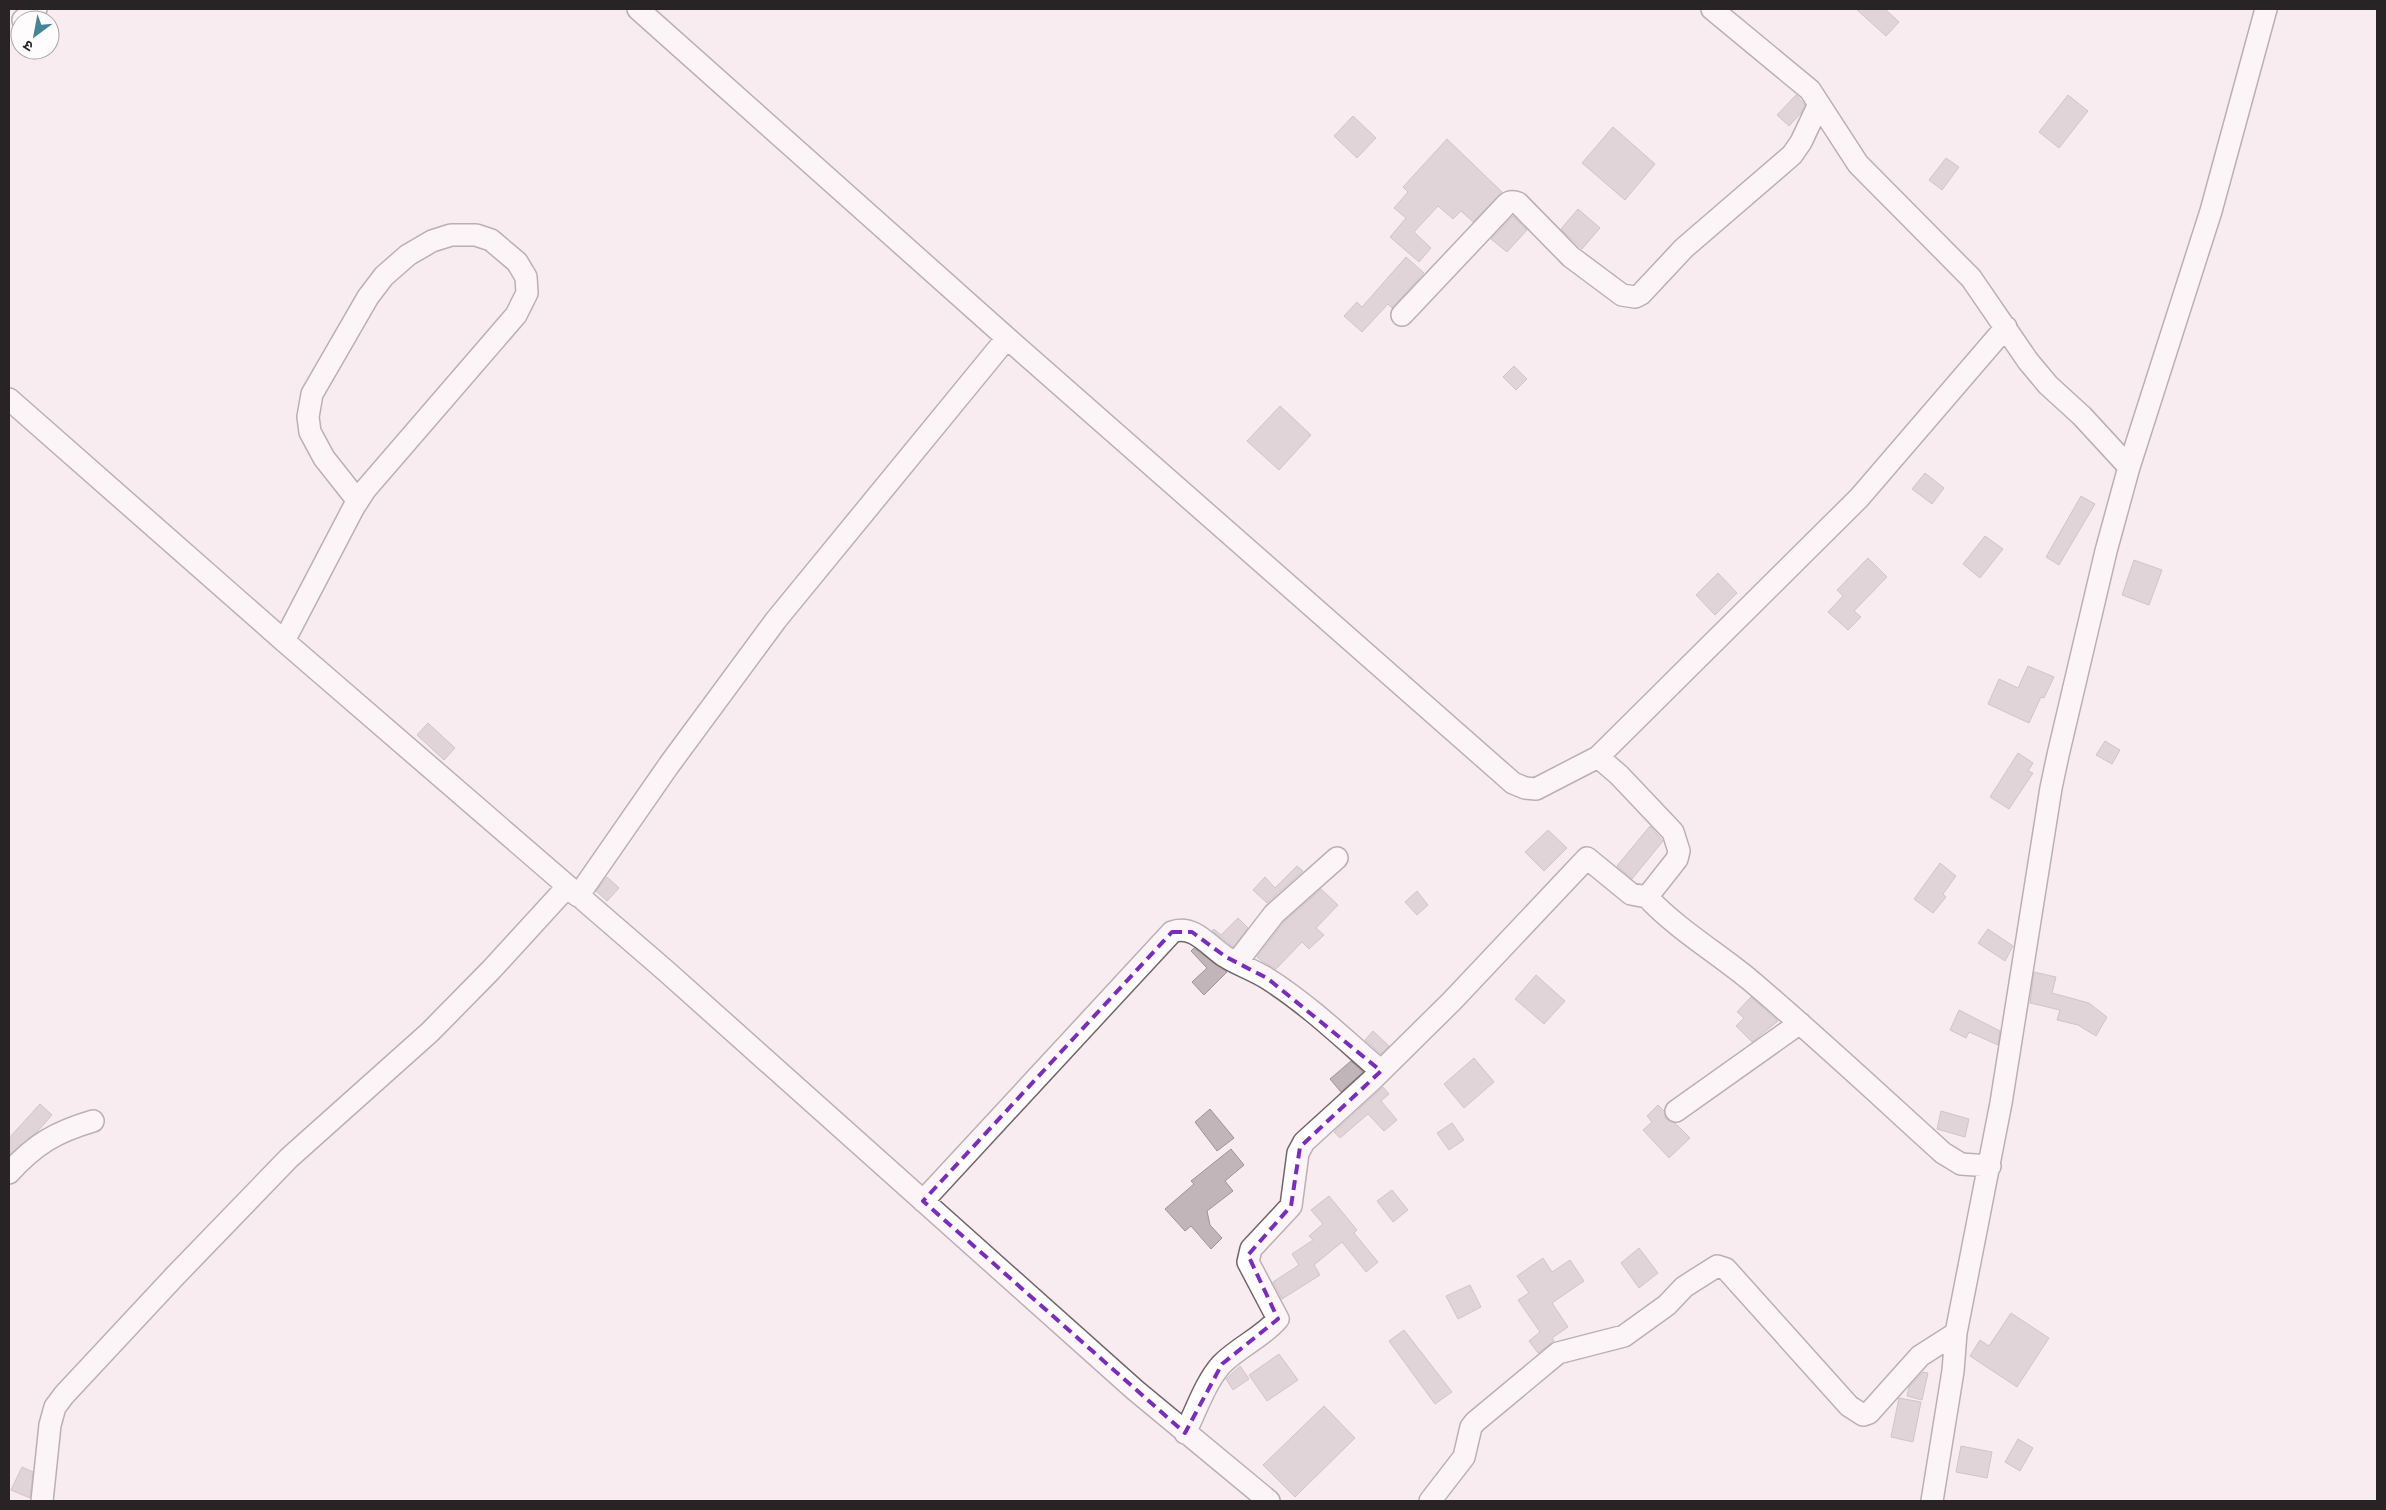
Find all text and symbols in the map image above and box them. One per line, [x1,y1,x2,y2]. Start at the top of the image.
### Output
north arrow [10,10,60,60]
text: उ [20,36,36,55]

